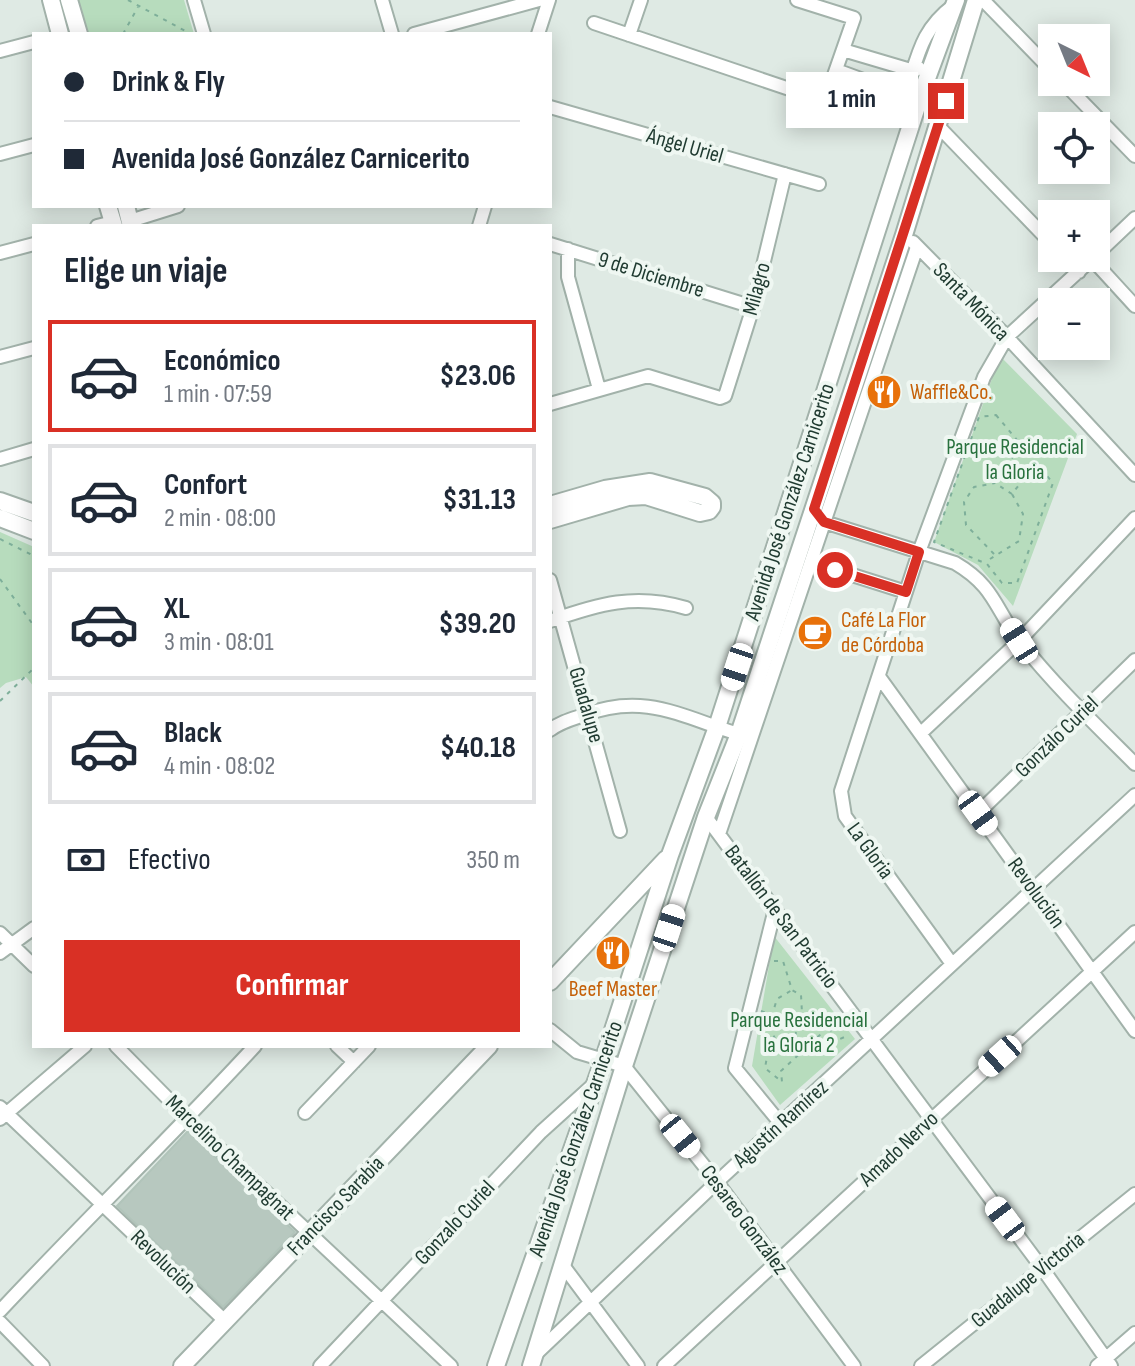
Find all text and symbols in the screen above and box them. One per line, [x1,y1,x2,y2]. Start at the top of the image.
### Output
north arrow [1038,24,1110,96]
map controls [1038,24,1110,360]
text: Drink & Fly [112,64,225,100]
callout: 1 min [786,73,918,129]
route end [928,83,964,119]
text: 1 min [828,84,876,115]
button: locate [1038,112,1110,184]
street label: Ángel Uriel [643,122,727,170]
text: Avenida José González Carnicerito [112,141,470,177]
button: + [1038,200,1110,272]
street label: 9 de Diciembre [595,246,707,304]
text: Elige un viaje [64,250,228,293]
street label: Santa Mónica [927,257,1015,347]
street label: Milagro [737,260,777,318]
button: − [1038,288,1110,360]
icon: car [68,340,140,412]
text: Económico [164,343,281,379]
text: $23.06 [440,358,516,394]
restaurant icon: Waffle&Co. [865,373,903,411]
text: 1 min · 07:59 [164,379,272,410]
place label: Waffle&Co. [910,379,992,406]
street label: Avenida José González Carnicerito [739,380,841,625]
park label: Parque Residencial la Gloria [946,434,1084,486]
icon: car [68,464,140,536]
text: Confort [164,467,247,503]
text: $31.13 [442,482,516,518]
text: 2 min · 08:00 [164,503,276,534]
route start [817,552,853,588]
icon: car [68,588,140,660]
text: XL [164,591,190,627]
text: $39.20 [439,606,516,642]
place label: Café La Flor de Córdoba [841,607,926,659]
cafe icon: Café La Flor de Córdoba [796,614,834,652]
car [996,614,1042,668]
text: 3 min · 08:01 [164,627,274,658]
car [718,640,756,694]
street label: Guadalupe [562,664,610,746]
street label: Gonzálo Curiel [1010,691,1104,783]
icon: car [68,712,140,784]
text: Black [164,715,222,751]
text: $40.18 [440,730,516,766]
text: 4 min · 08:02 [164,751,275,782]
car [954,787,1002,839]
street label: La Gloria [840,817,900,885]
icon: cash [64,838,108,882]
street label: Batallón de San Patricio [718,840,844,994]
text: Efectivo [128,842,211,878]
text: 350 m [466,845,520,876]
street label: Revolución [1001,852,1071,934]
car [650,901,688,955]
restaurant icon: Beef Master [594,934,632,972]
button: Confirmar [64,940,520,1032]
place label: Beef Master [569,976,657,1003]
park label: Parque Residencial la Gloria 2 [730,1007,868,1059]
street label: Avenida José González Carnicerito [523,1018,629,1261]
car [974,1031,1026,1081]
street label: Agustín Ramírez [727,1074,834,1174]
street label: Marcelino Champagnat [160,1089,300,1227]
street label: Amado Nervo [853,1106,944,1193]
car [656,1110,704,1162]
street label: Francisco Sarabia [282,1150,390,1262]
street label: Cesareo González [694,1160,794,1280]
street label: Gonzalo Curiel [409,1175,501,1271]
car [981,1193,1029,1245]
street label: Revolución [125,1224,201,1300]
street label: Guadalupe Victoria [966,1226,1090,1334]

